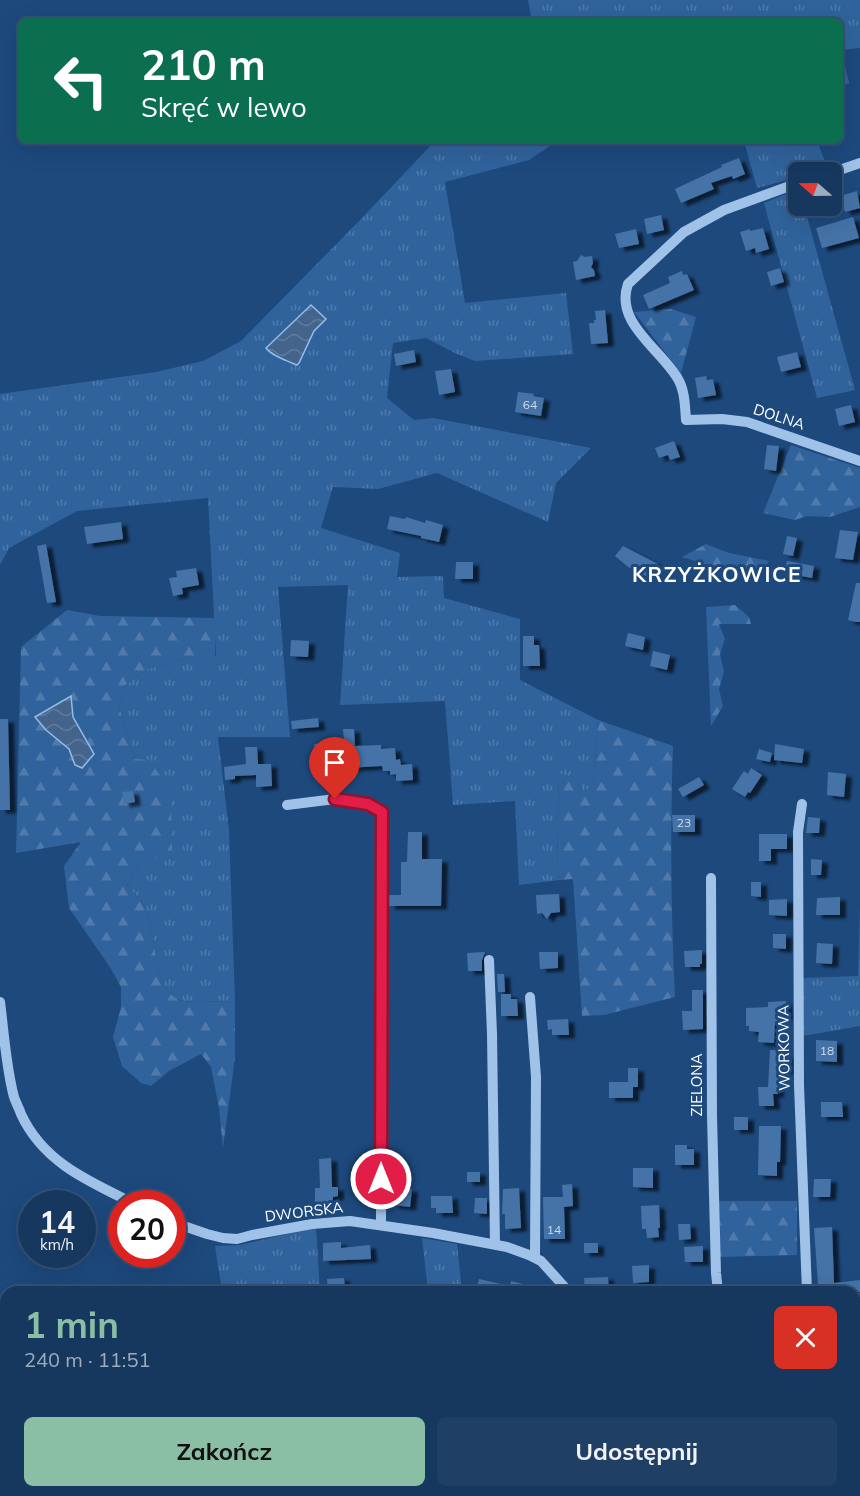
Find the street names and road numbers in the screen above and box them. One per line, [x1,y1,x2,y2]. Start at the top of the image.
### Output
street label: DOLNA [751,399,807,434]
street label: WORKOWA [773,1005,794,1091]
street label: ZIELONA [687,1053,706,1117]
street label: DWORSKA [264,1197,344,1226]

